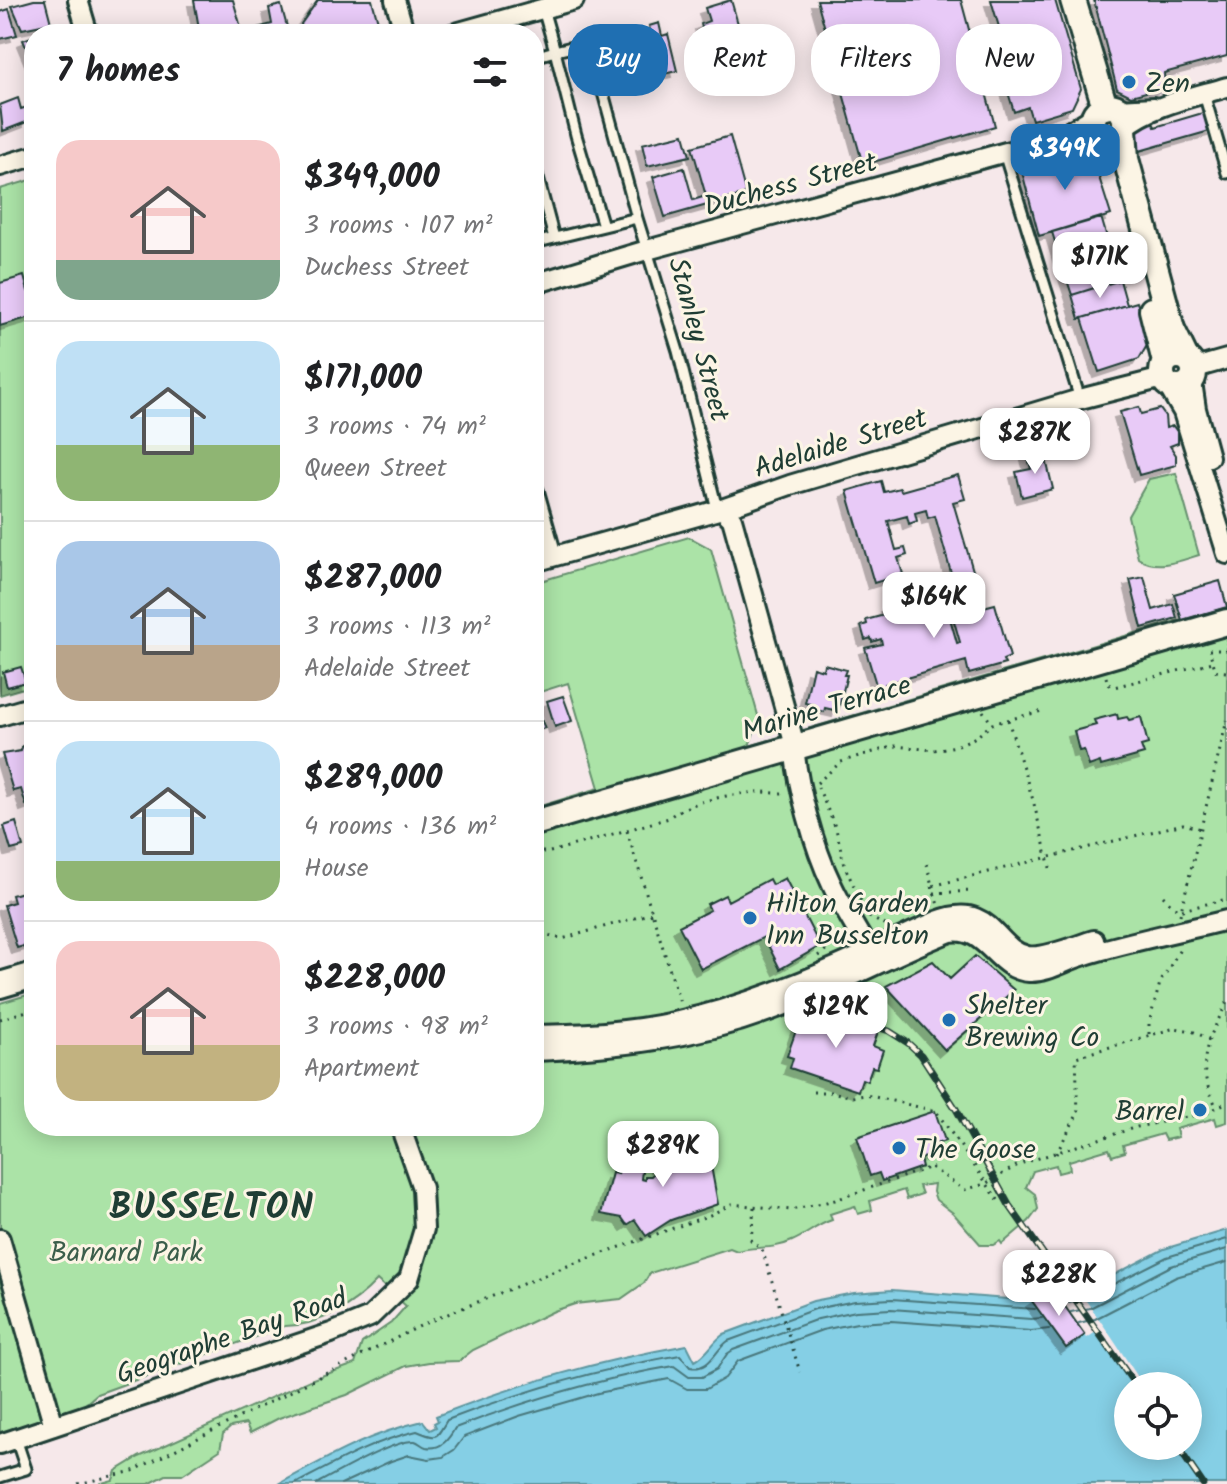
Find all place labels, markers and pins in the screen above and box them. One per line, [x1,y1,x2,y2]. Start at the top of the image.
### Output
place label: Zen [1145,62,1190,107]
marker: Zen [1120,73,1138,91]
pin: $349K [1009,124,1121,192]
pin: $171K [1044,232,1156,300]
pin: $287K [979,408,1091,476]
pin: $164K [878,572,990,640]
place label: Hilton Garden Inn Busselton [766,882,929,959]
marker: Hilton Garden Inn Busselton [741,909,759,927]
pin: $129K [780,982,892,1050]
place label: Shelter Brewing Co [965,984,1099,1061]
marker: Shelter Brewing Co [940,1011,958,1029]
place label: Barrel [1115,1090,1184,1135]
marker: Barrel [1191,1101,1209,1119]
pin: $289K [607,1121,719,1189]
place label: The Goose [915,1128,1036,1173]
marker: The Goose [890,1139,908,1157]
pin: $228K [1003,1250,1115,1318]

